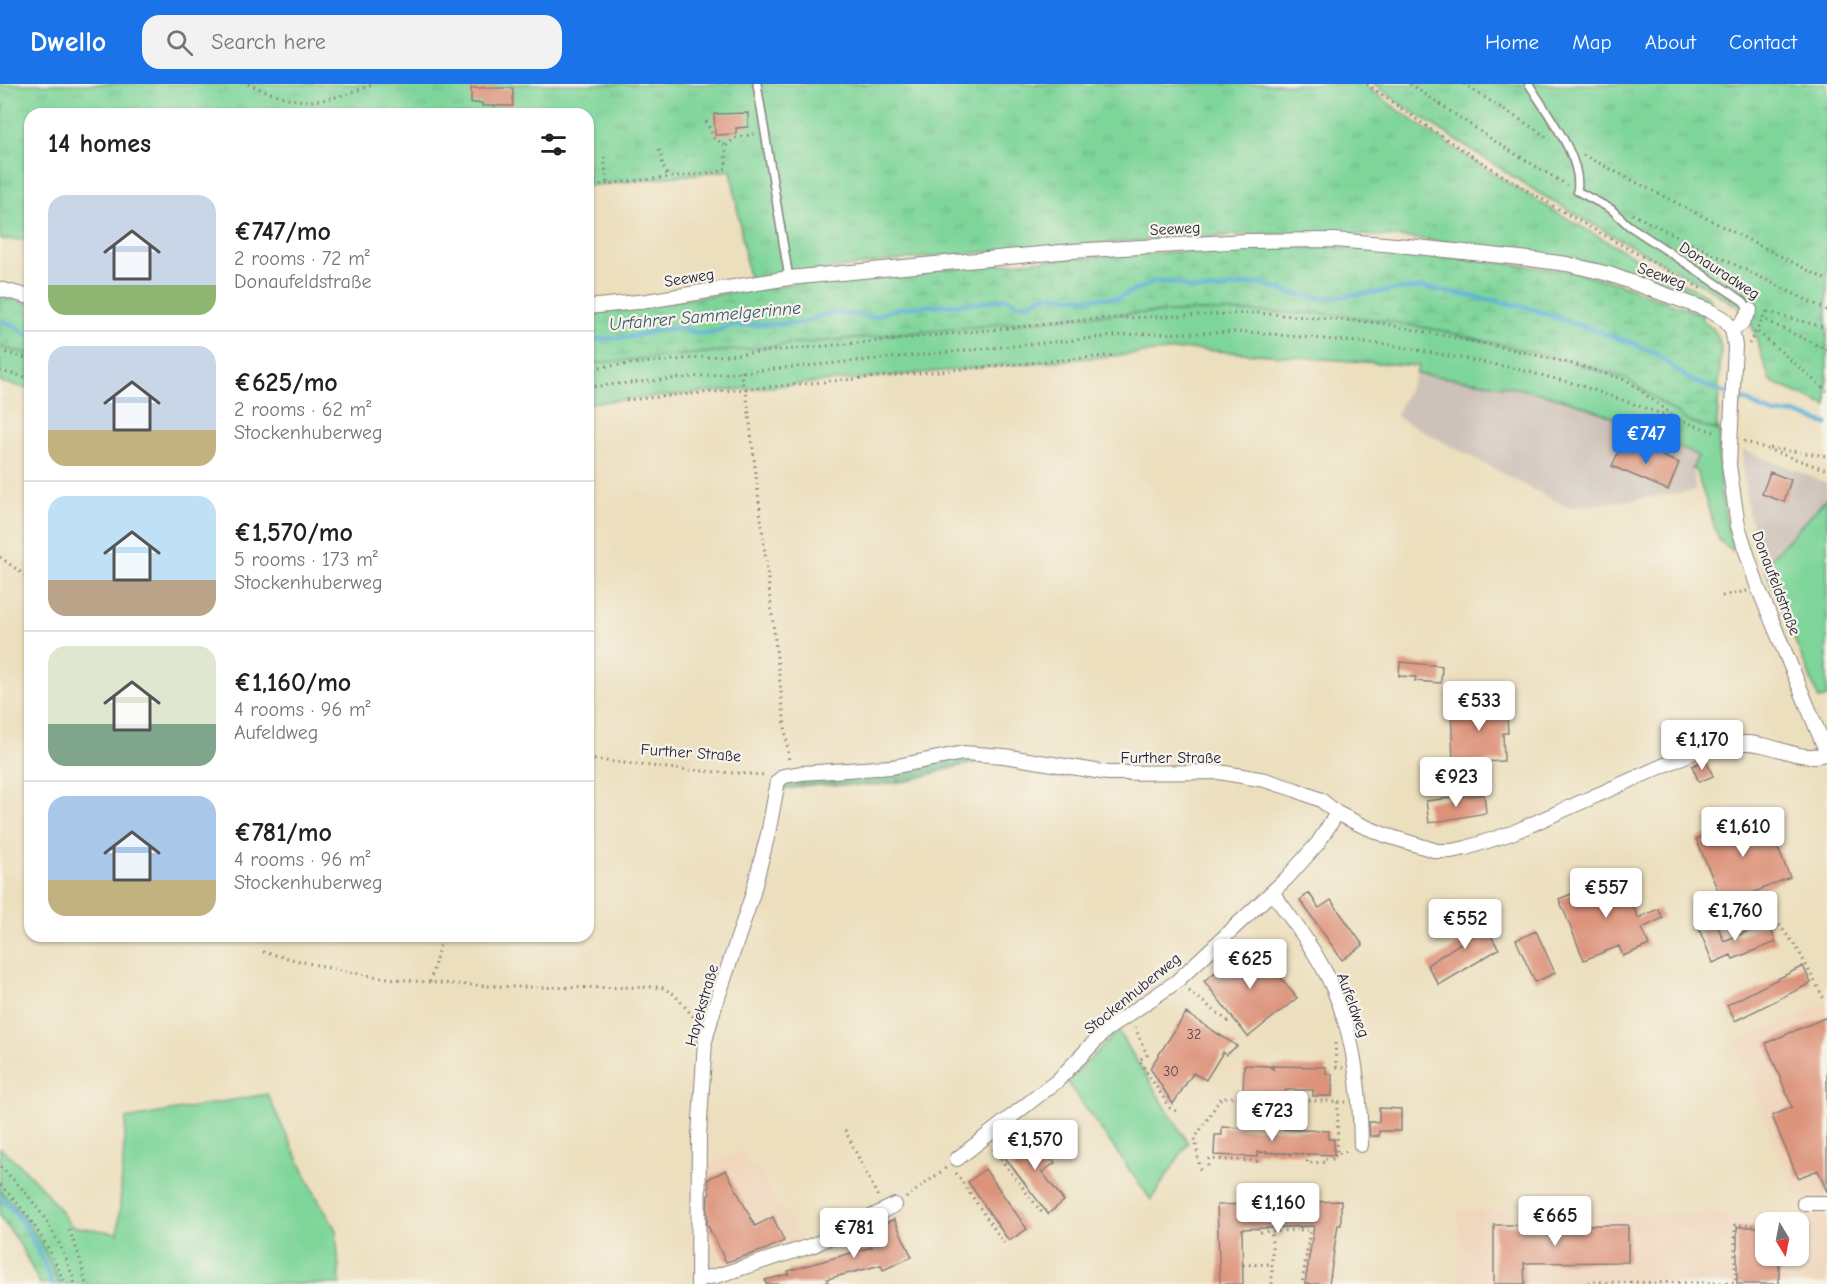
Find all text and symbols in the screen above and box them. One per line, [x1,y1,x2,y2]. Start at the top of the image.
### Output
search box [142,15,562,69]
text: Dwello [30,26,106,58]
icon: search [163,26,196,59]
text: Search here [211,29,326,55]
text: Home [1485,30,1539,54]
text: Map [1572,30,1612,54]
text: About [1645,30,1696,54]
text: Contact [1729,30,1797,54]
icon: filters [537,128,570,161]
text: 14 homes [48,129,151,159]
text: €747/mo [234,217,331,247]
icon: home [96,219,168,291]
street label: Seeweg [1149,219,1201,239]
street label: Donauradweg [1676,238,1763,304]
text: 2 rooms · 72 m² [234,247,370,270]
street label: Seeweg [1635,259,1689,293]
street label: Seeweg [663,265,716,291]
text: Donaufeldstraße [234,270,371,293]
water label: Urfahrer Sammelgerinne [608,298,802,335]
text: €625/mo [234,368,338,398]
icon: home [96,370,168,442]
text: 2 rooms · 62 m² [234,398,371,421]
pin: €747 [1610,414,1682,465]
text: Stockenhuberweg [234,421,383,444]
text: €747 [1626,422,1666,445]
text: €1,570/mo [234,518,353,548]
icon: home [96,520,168,592]
street label: Donaufeldstraße [1748,529,1804,638]
text: 5 rooms · 173 m² [234,548,378,571]
text: Stockenhuberweg [234,571,383,594]
text: €1,160/mo [234,668,351,698]
icon: home [96,670,168,742]
pin: €533 [1443,681,1515,732]
text: €533 [1457,689,1501,712]
text: 4 rooms · 96 m² [234,698,371,721]
pin: €1,170 [1653,720,1751,771]
text: Aufeldweg [234,721,318,744]
text: €1,170 [1675,728,1729,751]
street label: Further Straße [640,741,742,765]
street label: Further Straße [1121,749,1221,767]
pin: €923 [1420,757,1492,808]
text: €923 [1434,765,1478,788]
pin: €1,610 [1694,807,1792,858]
text: €1,610 [1715,815,1771,838]
text: €781/mo [234,818,332,848]
icon: home [96,820,168,892]
text: 4 rooms · 96 m² [234,848,371,871]
pin: €557 [1570,868,1642,919]
text: Stockenhuberweg [234,871,383,894]
text: €557 [1584,876,1628,899]
pin: €1,760 [1686,891,1784,942]
pin: €552 [1429,899,1501,950]
text: €1,760 [1707,899,1763,922]
text: €552 [1443,907,1487,930]
pin: €625 [1214,939,1286,990]
text: €625 [1228,947,1272,970]
street label: Stockenhuberweg [1081,949,1184,1038]
street label: Hayekstraße [682,962,722,1048]
street label: Aufeldweg [1333,971,1373,1040]
house number: 32 [1187,1026,1201,1043]
house number: 30 [1163,1063,1179,1080]
pin: €723 [1236,1091,1308,1142]
text: €723 [1251,1099,1293,1122]
pin: €1,570 [986,1120,1084,1171]
text: €1,570 [1007,1128,1063,1151]
pin: €1,160 [1229,1183,1327,1234]
text: €1,160 [1250,1191,1306,1214]
pin: €665 [1519,1196,1591,1247]
text: €665 [1532,1204,1578,1227]
pin: €781 [818,1208,890,1259]
north arrow [1755,1212,1809,1266]
map controls [1755,1212,1809,1266]
text: €781 [834,1216,874,1239]

